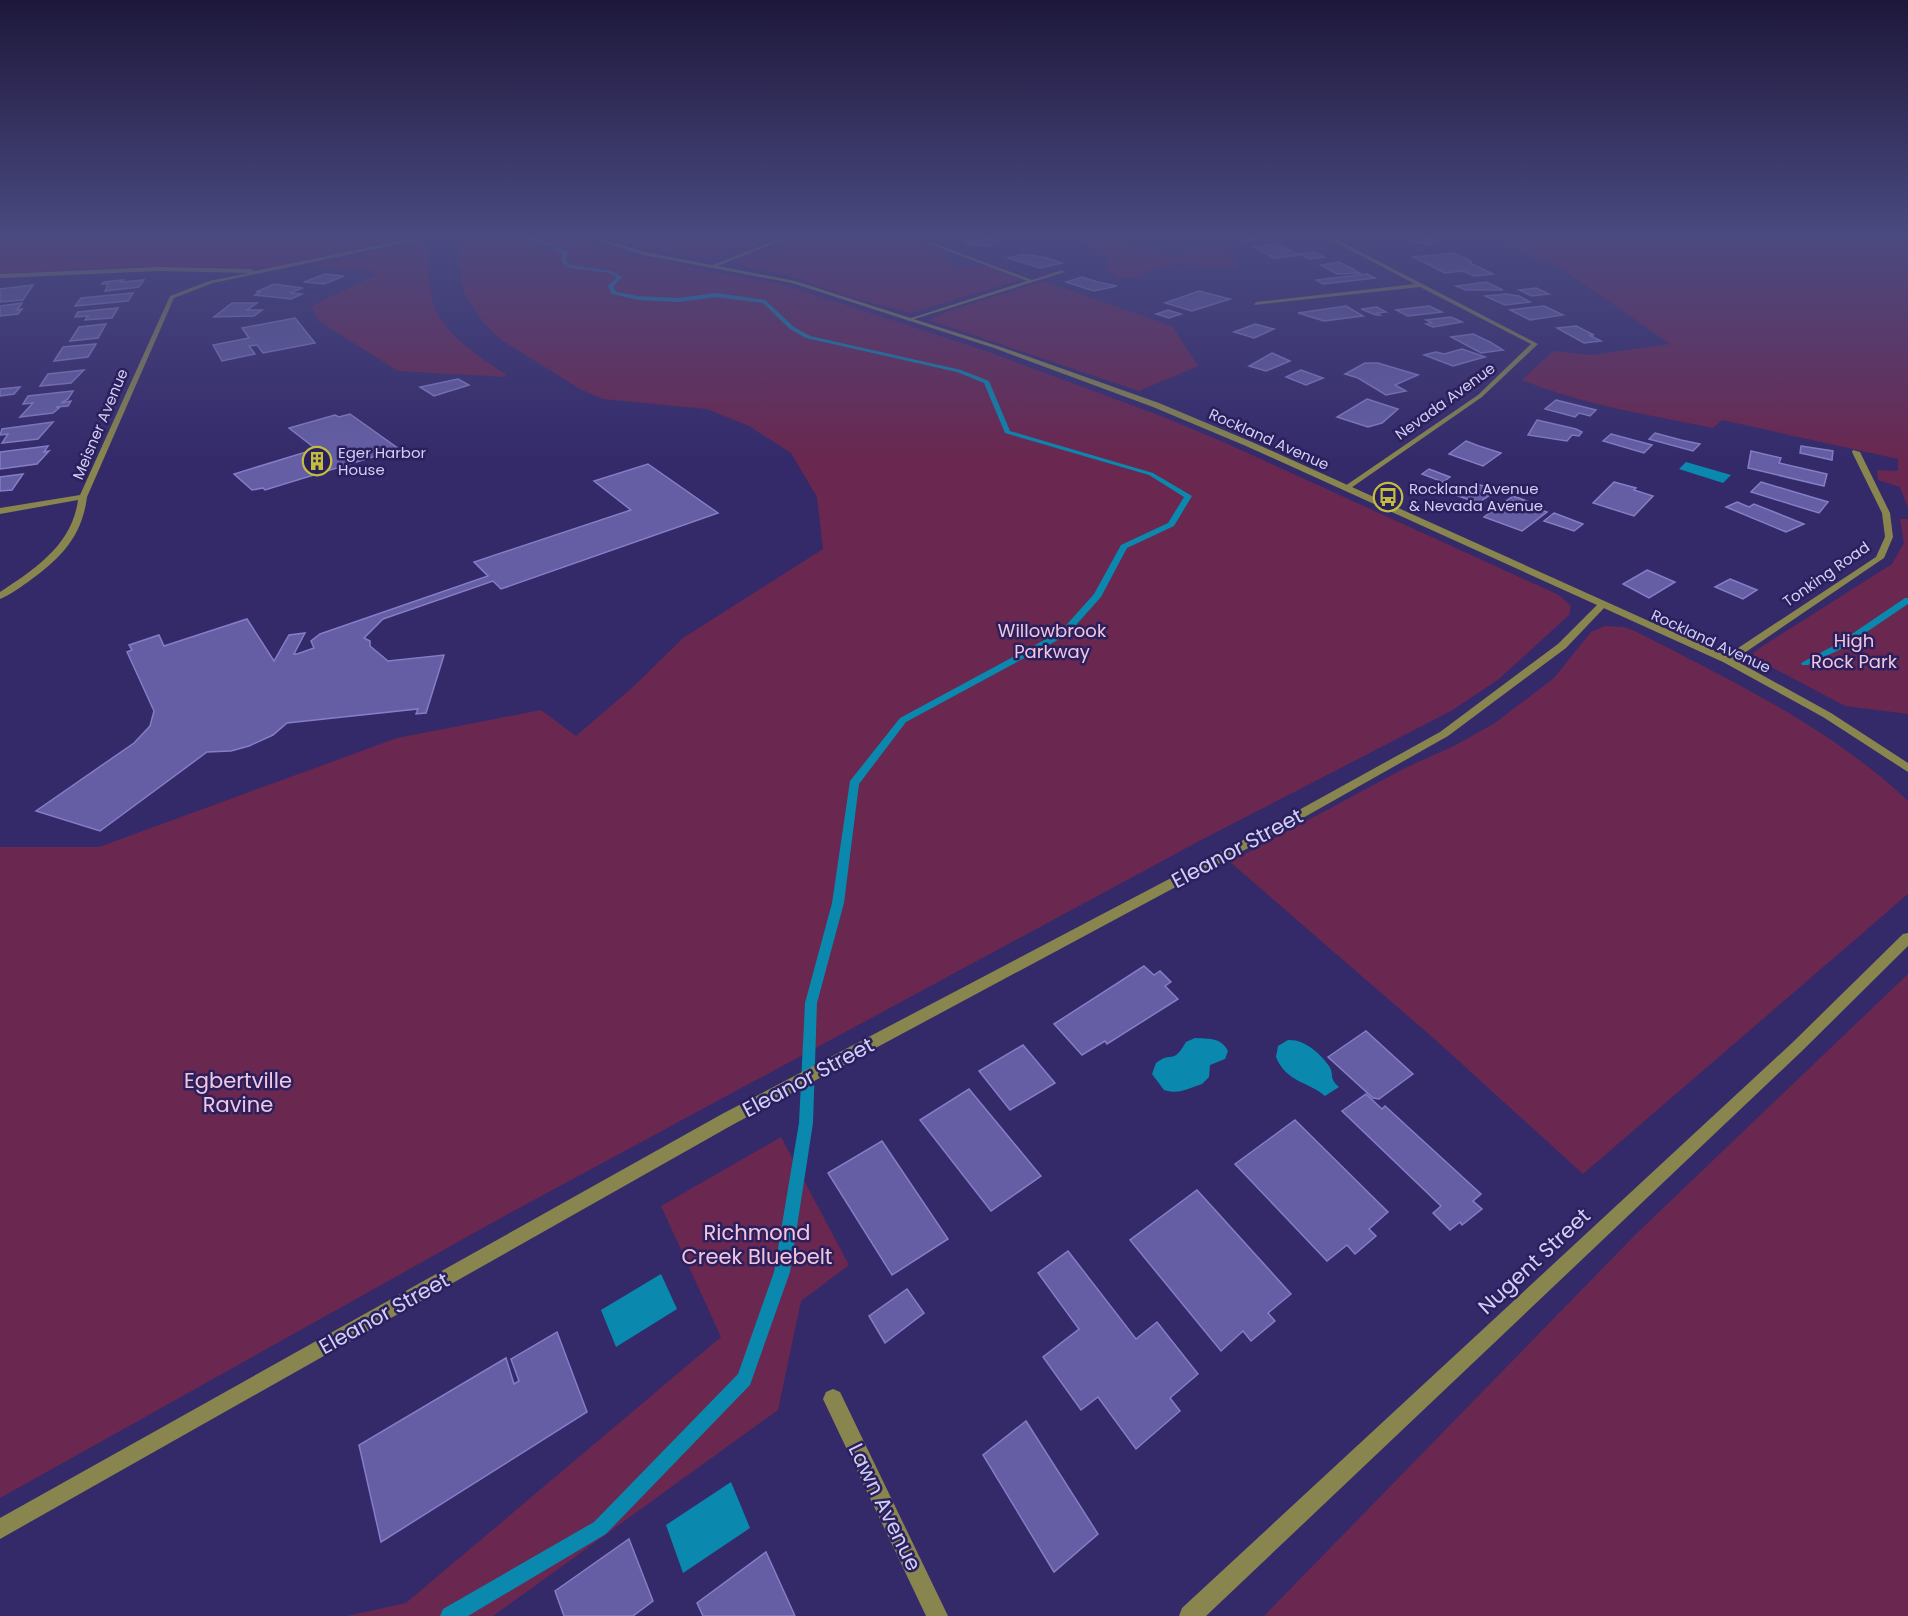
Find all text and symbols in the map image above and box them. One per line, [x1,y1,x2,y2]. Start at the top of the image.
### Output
street label: Nevada Avenue [1391,358,1499,444]
street label: Meisner Avenue [67,365,133,483]
street label: Rockland Avenue [1206,403,1332,475]
place label: Eger Harbor House [338,442,427,480]
building icon: Eger Harbor House [301,445,333,477]
place label: Rockland Avenue & Nevada Avenue [1409,478,1543,516]
bus stop icon: Rockland Avenue & Nevada Avenue [1372,481,1404,513]
street label: Tonking Road [1778,536,1874,612]
street label: Rockland Avenue [1648,604,1774,678]
park label: Willowbrook Parkway [998,618,1107,664]
park label: High Rock Park [1811,628,1898,674]
street label: Eleanor Street [1166,801,1308,895]
street label: Eleanor Street [737,1030,879,1124]
park label: Egbertville Ravine [184,1066,292,1119]
street label: Nugent Street [1472,1201,1596,1321]
park label: Richmond Creek Bluebelt [681,1218,833,1271]
street label: Eleanor Street [314,1265,454,1361]
street label: Lawn Avenue [842,1438,928,1576]

